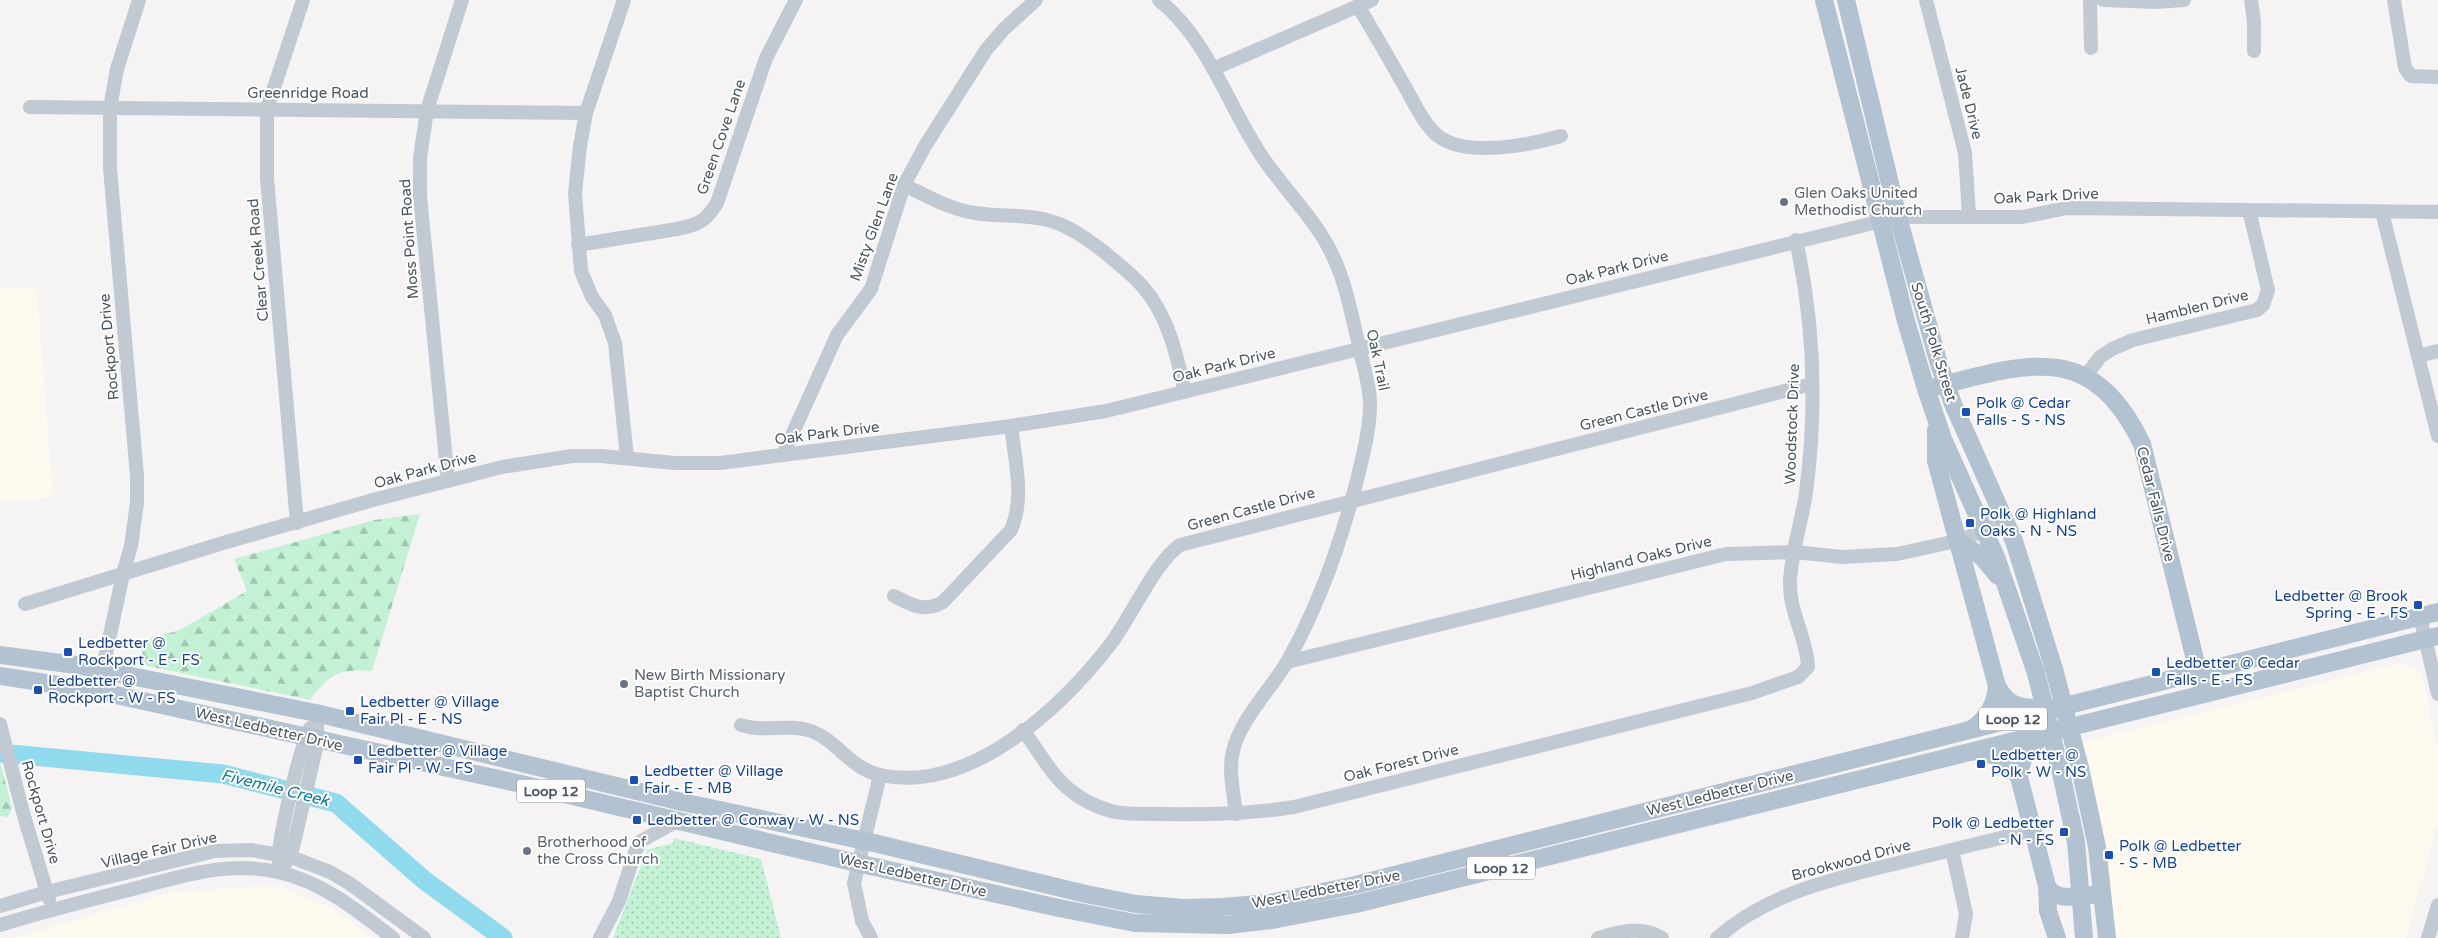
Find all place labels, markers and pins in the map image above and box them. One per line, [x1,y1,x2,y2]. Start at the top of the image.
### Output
place label: Glen Oaks United Methodist Church [1794,184,1922,219]
marker: Glen Oaks United Methodist Church [1778,196,1790,208]
place label: Polk @ Cedar Falls - S - NS [1976,394,2071,429]
marker: Polk @ Cedar Falls - S - NS [1960,406,1972,418]
place label: Polk @ Highland Oaks - N - NS [1980,505,2096,540]
marker: Polk @ Highland Oaks - N - NS [1964,517,1976,529]
place label: Ledbetter @ Brook Spring - E - FS [2274,587,2408,622]
marker: Ledbetter @ Brook Spring - E - FS [2412,599,2424,611]
place label: Ledbetter @ Rockport - E - FS [78,634,200,669]
marker: Ledbetter @ Rockport - E - FS [62,646,74,658]
place label: Ledbetter @ Cedar Falls - E - FS [2166,654,2300,689]
place label: New Birth Missionary Baptist Church [634,666,785,701]
marker: Ledbetter @ Cedar Falls - E - FS [2150,666,2162,678]
place label: Ledbetter @ Rockport - W - FS [48,672,175,707]
marker: New Birth Missionary Baptist Church [618,678,630,690]
marker: Ledbetter @ Rockport - W - FS [32,684,44,696]
place label: Ledbetter @ Village Fair Pl - E - NS [360,693,499,728]
marker: Ledbetter @ Village Fair Pl - E - NS [344,705,356,717]
place label: Ledbetter @ Village Fair Pl - W - FS [368,742,507,777]
place label: Ledbetter @ Polk - W - NS [1991,746,2086,781]
marker: Ledbetter @ Village Fair Pl - W - FS [352,754,364,766]
marker: Ledbetter @ Polk - W - NS [1975,758,1987,770]
place label: Ledbetter @ Village Fair - E - MB [644,762,783,797]
marker: Ledbetter @ Village Fair - E - MB [628,774,640,786]
place label: Ledbetter @ Conway - W - NS [647,811,859,829]
marker: Ledbetter @ Conway - W - NS [631,814,643,826]
place label: Polk @ Ledbetter - N - FS [1932,814,2054,849]
marker: Polk @ Ledbetter - N - FS [2058,826,2070,838]
place label: Brotherhood of the Cross Church [537,833,659,868]
place label: Polk @ Ledbetter - S - MB [2119,837,2242,872]
marker: Brotherhood of the Cross Church [521,845,533,857]
marker: Polk @ Ledbetter - S - MB [2103,849,2115,861]

